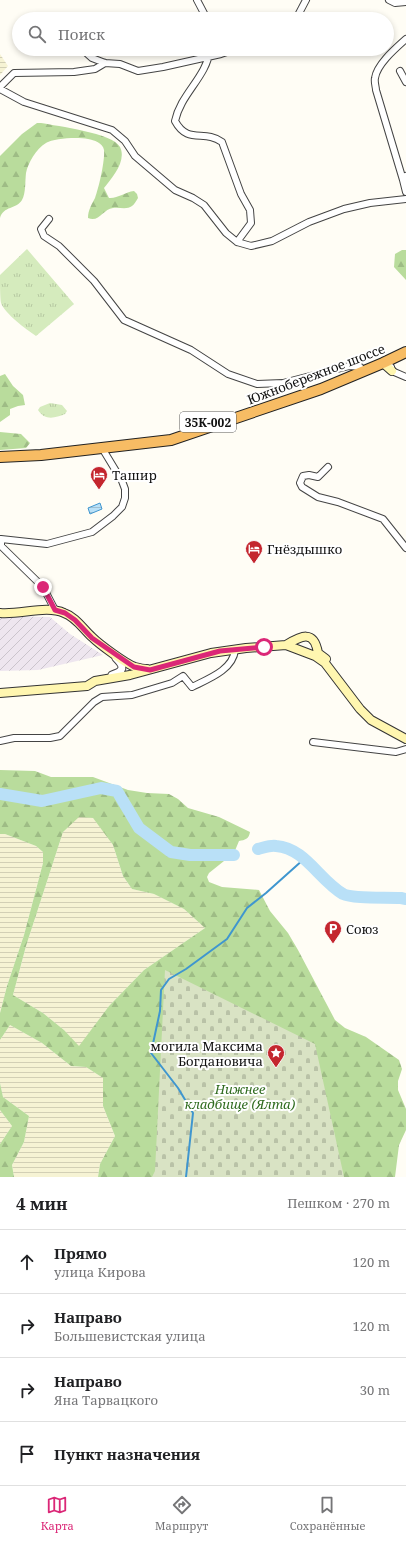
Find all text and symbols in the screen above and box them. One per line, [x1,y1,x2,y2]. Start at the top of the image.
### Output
search box [12,12,394,56]
icon: search [26,23,48,45]
text: Поиск [58,24,105,44]
street label: Южнобережное шоссе [245,339,387,409]
road number: 35К-002 [180,412,236,432]
hotel icon: Ташир [89,465,109,490]
place label: Ташир [112,466,157,484]
hotel icon: Гнёздышко [244,539,264,564]
place label: Гнёздышко [267,540,342,558]
route end [34,578,52,596]
route start [255,638,273,656]
parking icon: Союз [323,919,343,944]
place label: Союз [346,920,378,938]
place label: могила Максима Богдановича [150,1037,263,1070]
place icon: могила Максима Богдановича [266,1043,286,1068]
park label: Нижнее кладбище (Ялта) [185,1080,296,1113]
text: 4 мин [16,1192,68,1215]
text: Пешком · 270 m [287,1194,390,1212]
text: Прямо [54,1243,107,1263]
icon: ahead [16,1251,38,1273]
text: 120 m [353,1253,390,1271]
text: улица Кирова [54,1263,146,1281]
text: Направо [54,1307,122,1327]
icon: right [16,1315,38,1337]
text: 120 m [353,1317,390,1335]
text: Большевистская улица [54,1327,206,1345]
text: Направо [54,1371,122,1391]
icon: right [16,1379,38,1401]
text: 30 m [360,1381,390,1399]
text: Яна Тарвацкого [54,1391,158,1409]
icon: arrive [16,1443,38,1465]
text: Пункт назначения [54,1444,200,1464]
tab: Карта [41,1494,74,1533]
tab: Маршрут [155,1494,208,1533]
tab: Сохранённые [290,1494,365,1533]

